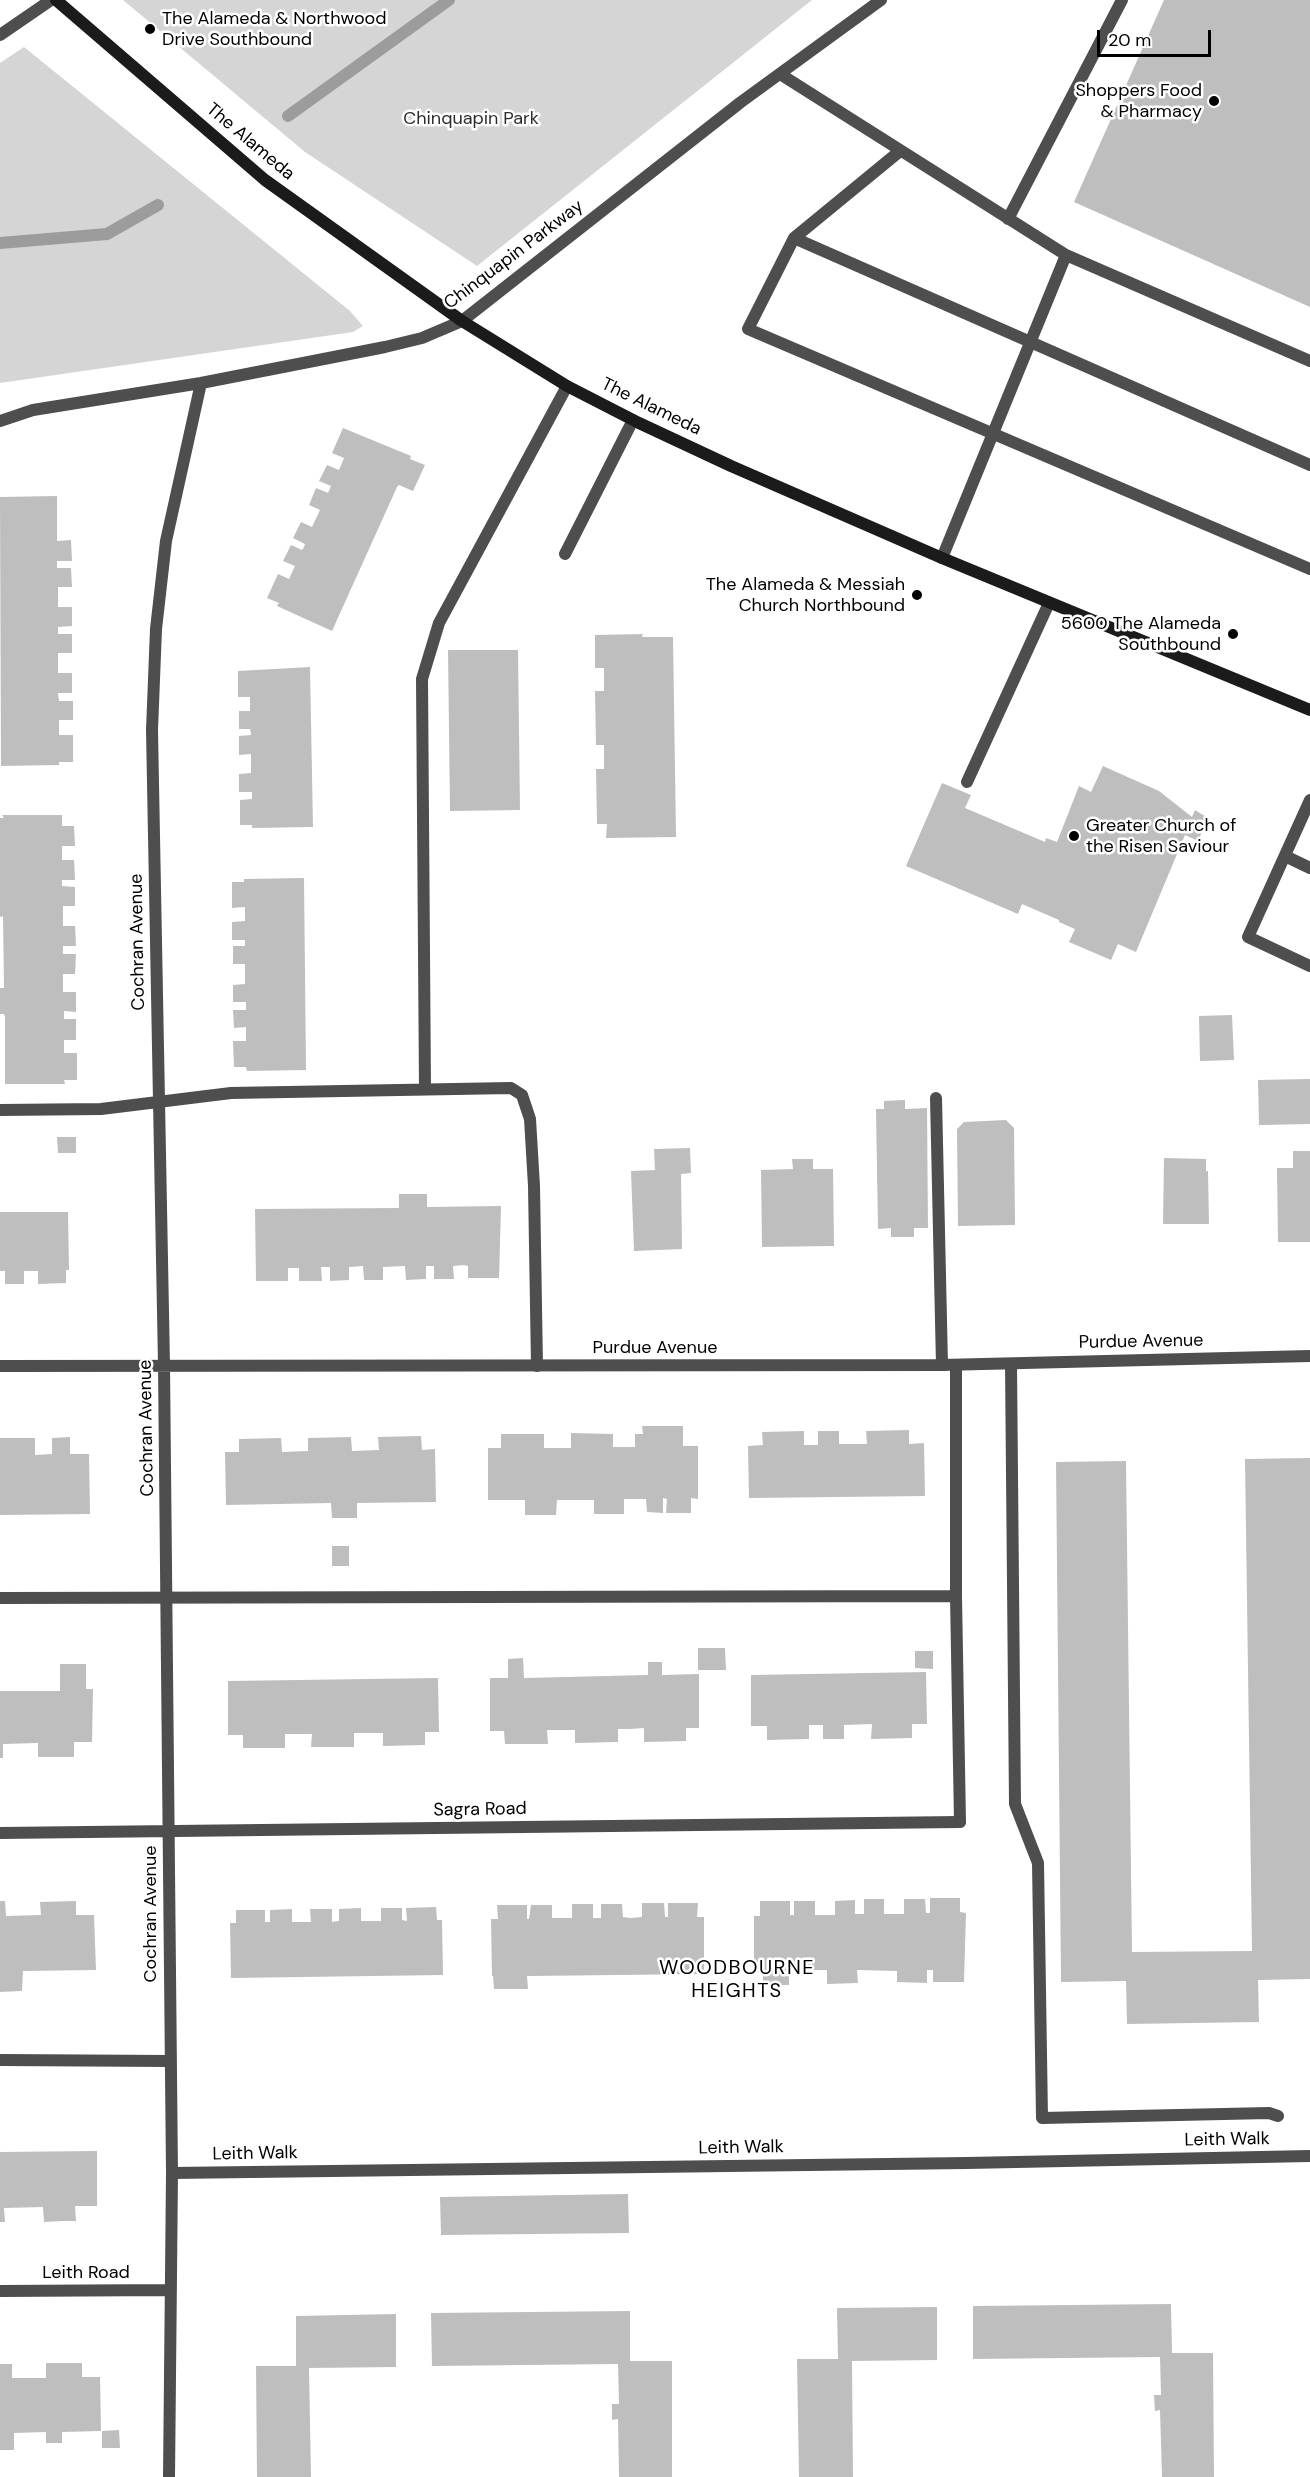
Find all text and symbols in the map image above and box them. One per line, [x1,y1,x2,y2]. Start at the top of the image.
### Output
place label: The Alameda & Northwood Drive Southbound [162,8,387,50]
scale bar [1100,18,1214,56]
marker: The Alameda & Northwood Drive Southbound [143,22,157,36]
text: 20 m [1108,28,1151,52]
place label: Shoppers Food & Pharmacy [1075,80,1202,122]
marker: Shoppers Food & Pharmacy [1207,94,1221,108]
street label: The Alameda [201,99,299,185]
park label: Chinquapin Park [403,108,539,130]
street label: Chinquapin Parkway [440,196,588,314]
street label: The Alameda [597,373,705,441]
place label: The Alameda & Messiah Church Northbound [706,574,905,616]
marker: The Alameda & Messiah Church Northbound [910,588,924,602]
place label: 5600 The Alameda Southbound [1061,613,1221,656]
marker: 5600 The Alameda Southbound [1226,627,1240,641]
place label: Greater Church of the Risen Saviour [1086,815,1236,858]
marker: Greater Church of the Risen Saviour [1067,829,1081,843]
street label: Cochran Avenue [126,873,150,1011]
street label: Purdue Avenue [1078,1330,1204,1354]
street label: Purdue Avenue [593,1337,717,1359]
street label: Cochran Avenue [135,1359,159,1497]
street label: Sagra Road [433,1798,527,1822]
street label: Cochran Avenue [140,1846,162,1982]
district label: WOODBOURNE HEIGHTS [659,1957,815,2004]
street label: Leith Walk [1184,2128,1270,2152]
street label: Leith Walk [698,2136,784,2160]
street label: Leith Walk [212,2142,298,2166]
street label: Leith Road [42,2262,130,2284]

